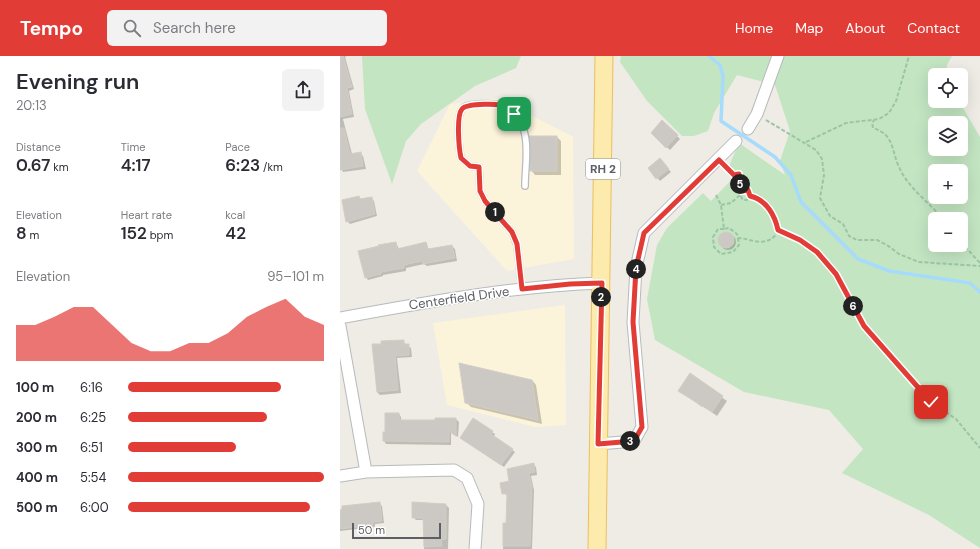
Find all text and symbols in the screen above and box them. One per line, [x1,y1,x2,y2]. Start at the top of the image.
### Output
search box [107,10,387,46]
text: Tempo [20,16,83,41]
icon: search [121,17,143,39]
text: Search here [153,18,236,38]
text: Home [735,19,773,37]
text: Map [795,19,823,37]
text: About [845,19,885,37]
text: Contact [907,19,960,37]
text: Evening run [16,67,139,96]
map controls [928,68,968,252]
button: locate [928,68,968,108]
button: share [282,69,324,111]
text: 20:13 [16,97,47,114]
pin [497,97,531,131]
icon: arrive [503,103,525,125]
button: layers [928,116,968,156]
text: Distance [16,140,61,154]
text: Time [121,140,146,154]
text: Pace [225,140,250,154]
text: 0.67 [16,154,50,176]
text: 4:17 [121,154,151,176]
text: 6:23 [225,154,260,176]
road number: RH 2 [586,159,620,179]
text: km [50,160,69,174]
text: /km [260,160,283,174]
button: + [928,164,968,204]
pin: 5 [730,174,750,194]
text: 5 [737,177,743,191]
pin: 1 [485,202,505,222]
text: 1 [493,205,497,219]
text: Elevation [16,208,62,222]
text: Heart rate [121,208,172,222]
text: kcal [225,208,245,222]
button: − [928,212,968,252]
text: 8 [16,222,27,244]
text: 152 [121,222,147,244]
text: 42 [225,222,246,244]
text: m [27,228,39,242]
text: bpm [147,228,173,242]
pin: 4 [626,259,646,279]
text: 4 [632,262,640,276]
text: Elevation [16,268,70,285]
text: 95–101 m [267,268,324,285]
street label: Centerfield Drive [408,283,510,313]
pin: 2 [591,287,611,307]
text: 2 [598,290,604,304]
pin: 6 [843,296,863,316]
text: 6 [850,299,856,313]
text: 100 m [16,379,54,396]
text: 6:16 [80,379,103,396]
pin [914,385,948,419]
icon: check [920,391,942,413]
text: 200 m [16,409,57,426]
text: 6:25 [80,409,106,426]
pin: 3 [620,431,640,451]
text: 3 [627,434,633,448]
text: 300 m [16,439,57,456]
text: 6:51 [80,439,103,456]
text: 400 m [16,469,58,486]
text: 5:54 [80,469,106,486]
text: 500 m [16,499,58,516]
text: 6:00 [80,499,109,516]
scale bar [352,521,441,540]
text: 50 m [358,523,385,537]

